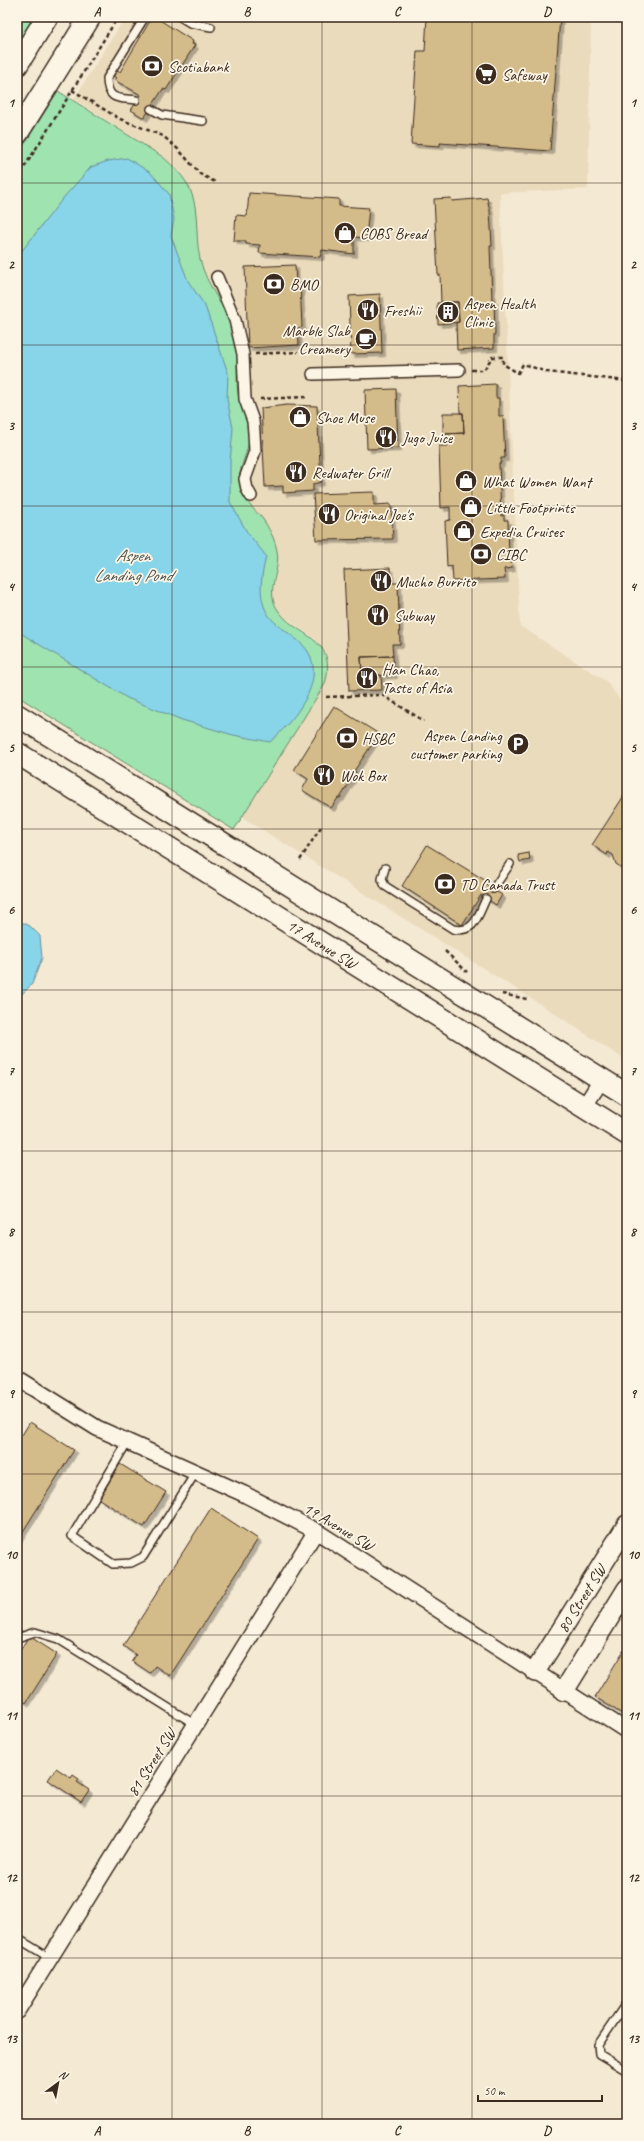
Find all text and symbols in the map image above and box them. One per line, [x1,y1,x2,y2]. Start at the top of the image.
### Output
text: A [94,4,102,20]
text: B [244,4,252,20]
text: C [394,4,402,20]
text: D [543,4,552,20]
bank icon: Scotiabank [139,53,165,79]
place label: Scotiabank [168,57,230,77]
supermarket icon: Safeway [473,61,499,87]
place label: Safeway [502,65,548,85]
text: 1 [8,95,16,111]
text: 1 [630,95,638,111]
shop icon: COBS Bread [332,220,358,246]
place label: COBS Bread [360,224,429,244]
text: 2 [8,257,15,273]
text: 2 [630,257,637,273]
bank icon: BMO [261,271,287,297]
place label: BMO [290,275,320,295]
place label: Aspen Health Clinic [464,294,536,332]
restaurant icon: Freshii [355,297,381,323]
building icon: Aspen Health Clinic [435,299,461,325]
place label: Freshii [384,301,423,321]
place label: Marble Slab Creamery [283,321,352,359]
cafe icon: Marble Slab Creamery [353,326,379,352]
shop icon: Shoe Muse [287,404,313,430]
place label: Shoe Muse [316,408,376,428]
text: 3 [8,418,15,434]
text: 3 [630,418,637,434]
restaurant icon: Jugo Juice [373,424,399,450]
place label: Jugo Juice [401,428,454,448]
restaurant icon: Redwater Grill [283,459,309,485]
place label: Redwater Grill [312,463,392,483]
shop icon: What Women Want [453,468,479,494]
place label: What Women Want [482,472,594,492]
shop icon: Little Footprints [458,494,484,520]
place label: Little Footprints [486,498,576,518]
restaurant icon: Original Joe's [316,501,342,527]
place label: Original Joe's [344,505,414,525]
shop icon: Expedia Cruises [451,518,477,544]
place label: Expedia Cruises [480,522,565,542]
bank icon: CIBC [468,541,494,567]
water label: Aspen Landing Pond [94,545,177,586]
place label: CIBC [496,545,528,565]
restaurant icon: Mucho Burrito [368,568,394,594]
place label: Mucho Burrito [396,572,478,592]
text: 4 [8,579,16,595]
text: 4 [630,579,638,595]
restaurant icon: Subway [365,602,391,628]
place label: Subway [394,606,436,626]
place label: Han Chao, Taste of Asia [382,660,453,698]
restaurant icon: Han Chao, Taste of Asia [354,665,380,691]
bank icon: HSBC [334,725,360,751]
place label: Aspen Landing customer parking [410,726,503,764]
place label: HSBC [362,729,395,749]
parking icon: Aspen Landing customer parking [505,731,531,757]
text: 5 [8,740,15,756]
text: 5 [630,740,637,756]
restaurant icon: Wok Box [311,762,337,788]
place label: Wok Box [340,766,388,786]
bank icon: TD Canada Trust [432,871,458,897]
place label: TD Canada Trust [460,875,556,895]
text: 6 [8,902,15,918]
text: 6 [630,902,637,918]
street label: 17 Avenue SW [283,915,362,975]
text: 7 [8,1063,15,1079]
text: 7 [630,1063,637,1079]
text: 8 [8,1224,16,1240]
text: 8 [630,1224,638,1240]
text: 9 [8,1386,15,1402]
text: 9 [630,1386,637,1402]
street label: 19 Avenue SW [300,1498,379,1556]
text: 10 [5,1547,18,1563]
text: 10 [627,1547,640,1563]
street label: 80 Street SW [553,1560,612,1637]
text: 11 [5,1708,19,1724]
text: 11 [627,1708,641,1724]
street label: 81 Street SW [123,1723,181,1800]
text: 12 [5,1870,18,1886]
text: 12 [627,1870,640,1886]
text: 13 [5,2031,18,2047]
text: 13 [627,2031,640,2047]
north arrow [38,2063,78,2103]
text: N [57,2067,72,2083]
scale bar [478,2077,602,2103]
text: 50 m [484,2083,506,2099]
text: A [94,2123,102,2139]
text: B [244,2123,252,2139]
text: C [394,2123,402,2139]
text: D [543,2123,552,2139]

